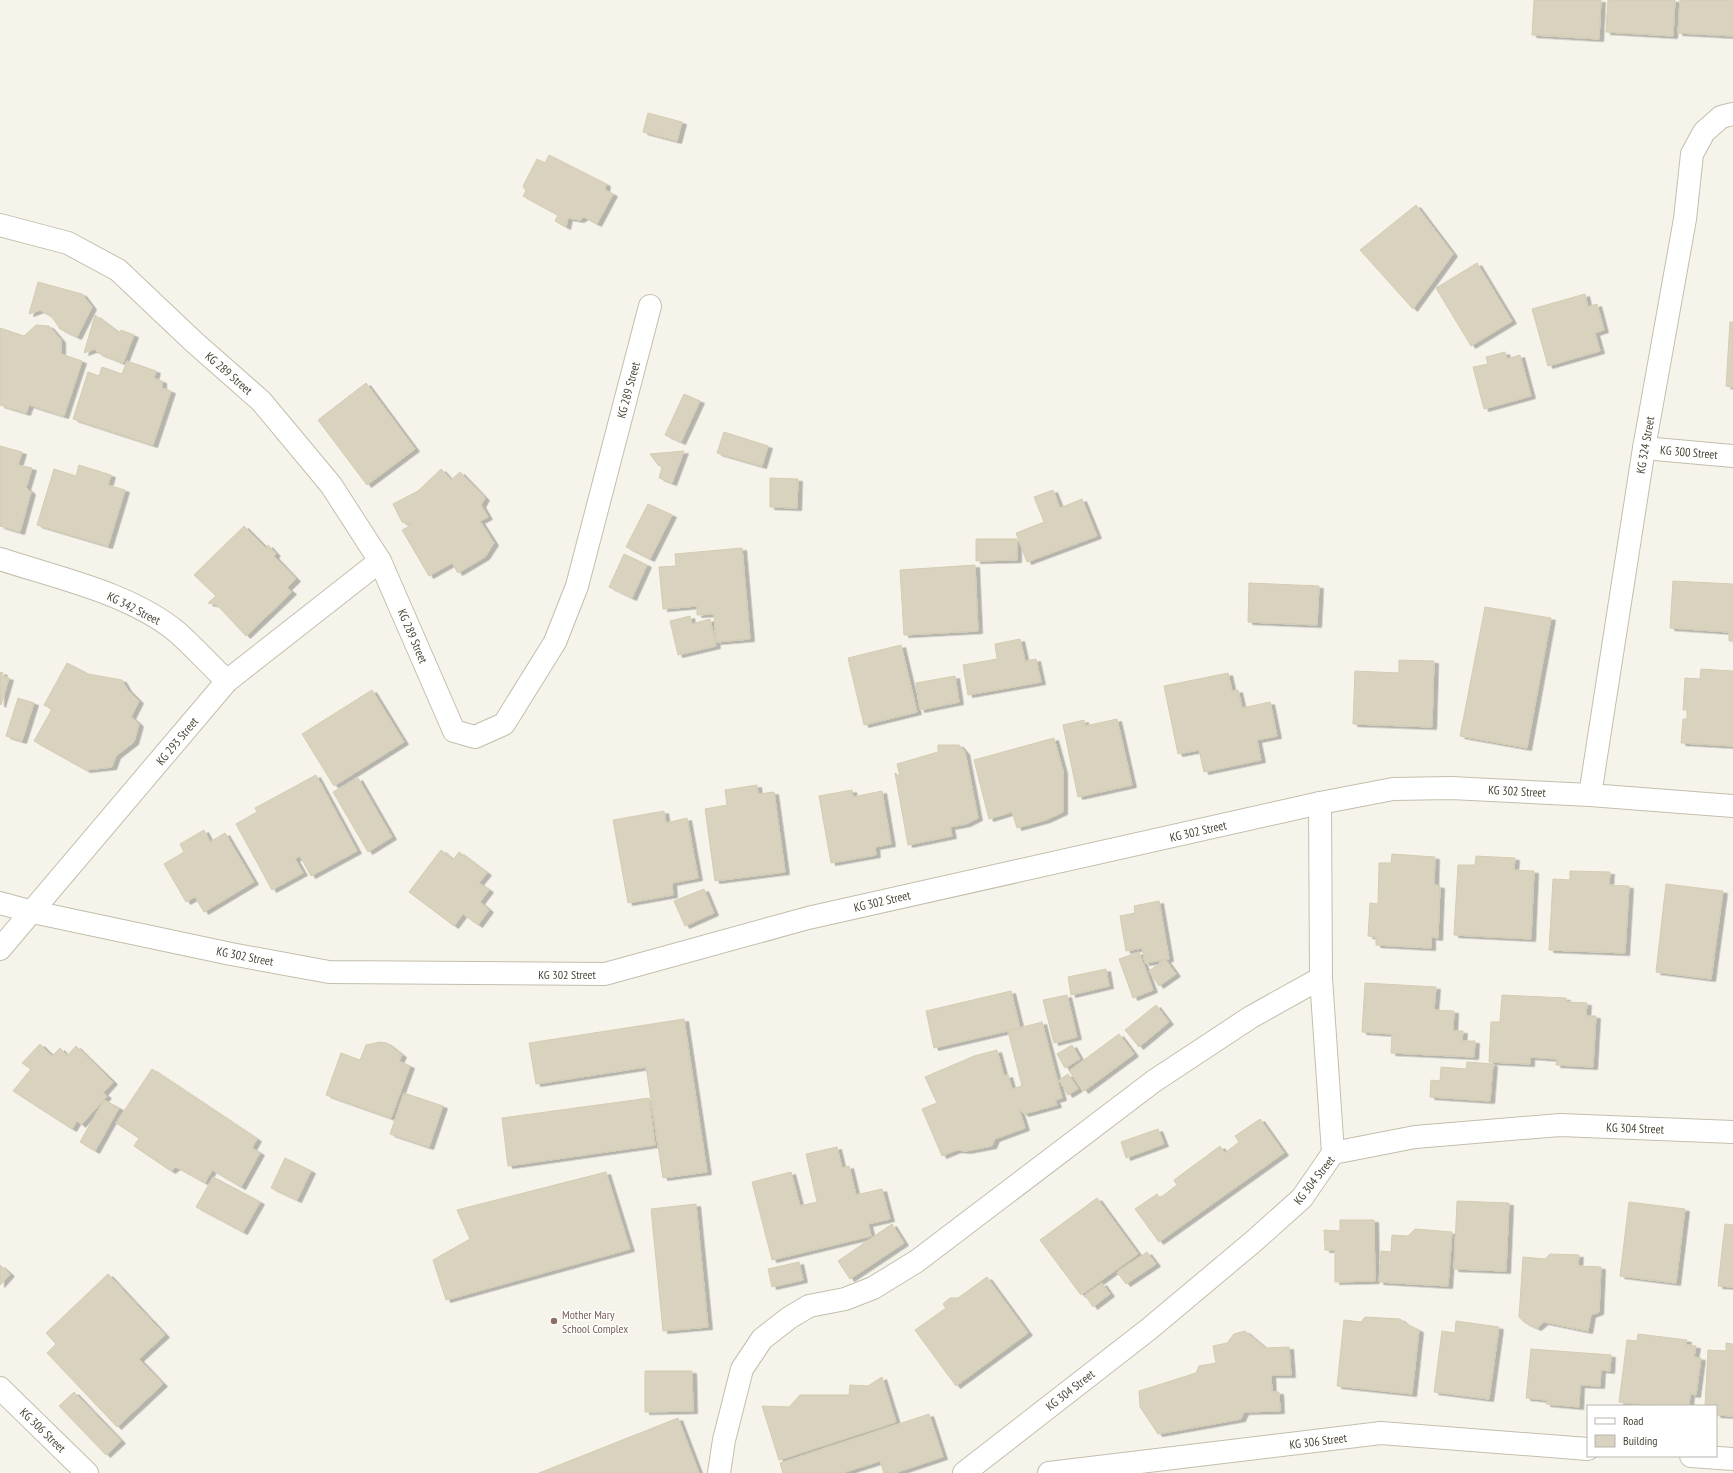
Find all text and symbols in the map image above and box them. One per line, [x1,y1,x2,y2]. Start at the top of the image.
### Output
street label: KG 289 Street [202,348,256,398]
street label: KG 289 Street [613,360,643,420]
street label: KG 324 Street [1633,415,1658,475]
street label: KG 300 Street [1660,442,1719,462]
street label: KG 342 Street [105,588,164,628]
street label: KG 289 Street [395,607,431,666]
street label: KG 293 Street [153,714,202,768]
street label: KG 302 Street [1488,782,1547,800]
street label: KG 302 Street [1168,817,1228,845]
street label: KG 302 Street [852,887,912,915]
street label: KG 302 Street [215,943,275,969]
street label: KG 302 Street [538,967,597,982]
street label: KG 304 Street [1606,1119,1665,1137]
street label: KG 304 Street [1290,1152,1338,1207]
place label: Mother Mary School Complex [562,1307,628,1336]
marker: Mother Mary School Complex [549,1316,559,1326]
street label: KG 304 Street [1043,1366,1098,1414]
street label: KG 306 Street [17,1405,69,1456]
legend [1587,1405,1717,1457]
text: Road [1623,1413,1643,1428]
street label: KG 306 Street [1288,1430,1348,1452]
text: Building [1623,1433,1658,1448]

